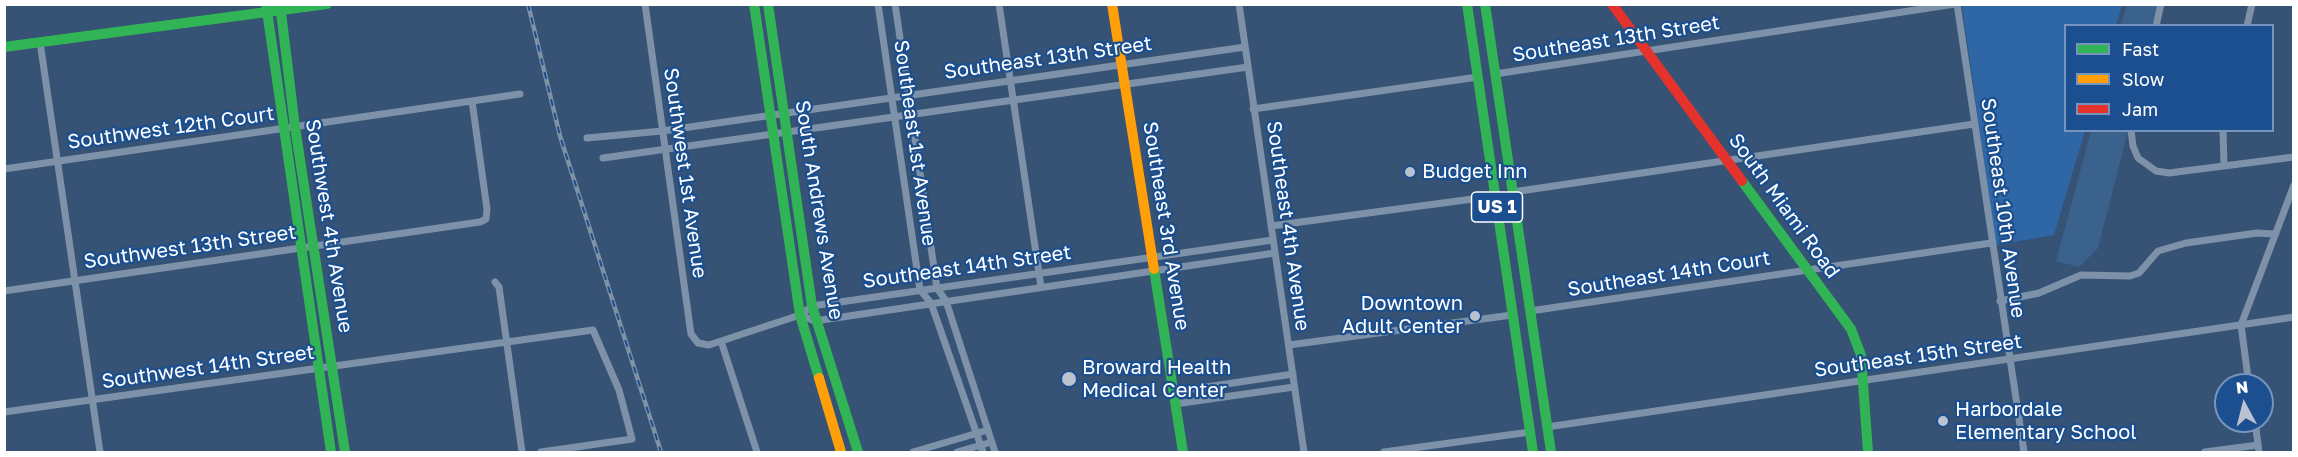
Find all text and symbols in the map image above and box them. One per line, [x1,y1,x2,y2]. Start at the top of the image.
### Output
street label: Southeast 13th Street [1511,11,1721,67]
legend [2064,24,2274,132]
street label: Southeast 13th Street [943,32,1153,84]
text: Fast [2122,38,2159,60]
street label: Southeast 1st Avenue [889,39,941,247]
street label: Southwest 1st Avenue [658,66,712,280]
text: Slow [2122,68,2164,90]
street label: Southeast 10th Avenue [1976,97,2030,319]
text: Jam [2122,98,2158,120]
street label: South Andrews Avenue [790,99,848,321]
street label: Southwest 12th Court [66,102,276,154]
street label: Southwest 4th Avenue [300,117,358,335]
street label: Southeast 4th Avenue [1261,119,1315,333]
street label: Southeast 3rd Avenue [1138,120,1194,332]
street label: South Miami Road [1723,129,1845,283]
place label: Budget Inn [1422,160,1528,184]
marker: Budget Inn [1403,165,1417,179]
road number: US 1 [1472,192,1522,222]
street label: Southwest 13th Street [82,220,298,274]
street label: Southeast 14th Street [861,240,1073,294]
street label: Southeast 14th Court [1566,246,1772,302]
place label: Downtown Adult Center [1342,292,1463,339]
marker: Downtown Adult Center [1468,309,1482,323]
street label: Southeast 15th Street [1813,330,2023,382]
street label: Southwest 14th Street [100,340,316,394]
place label: Broward Health Medical Center [1082,356,1231,403]
marker: Broward Health Medical Center [1060,370,1078,388]
north arrow [2214,373,2274,433]
text: N [2235,376,2249,398]
place label: Harbordale Elementary School [1955,398,2137,445]
marker: Harbordale Elementary School [1936,414,1950,428]

